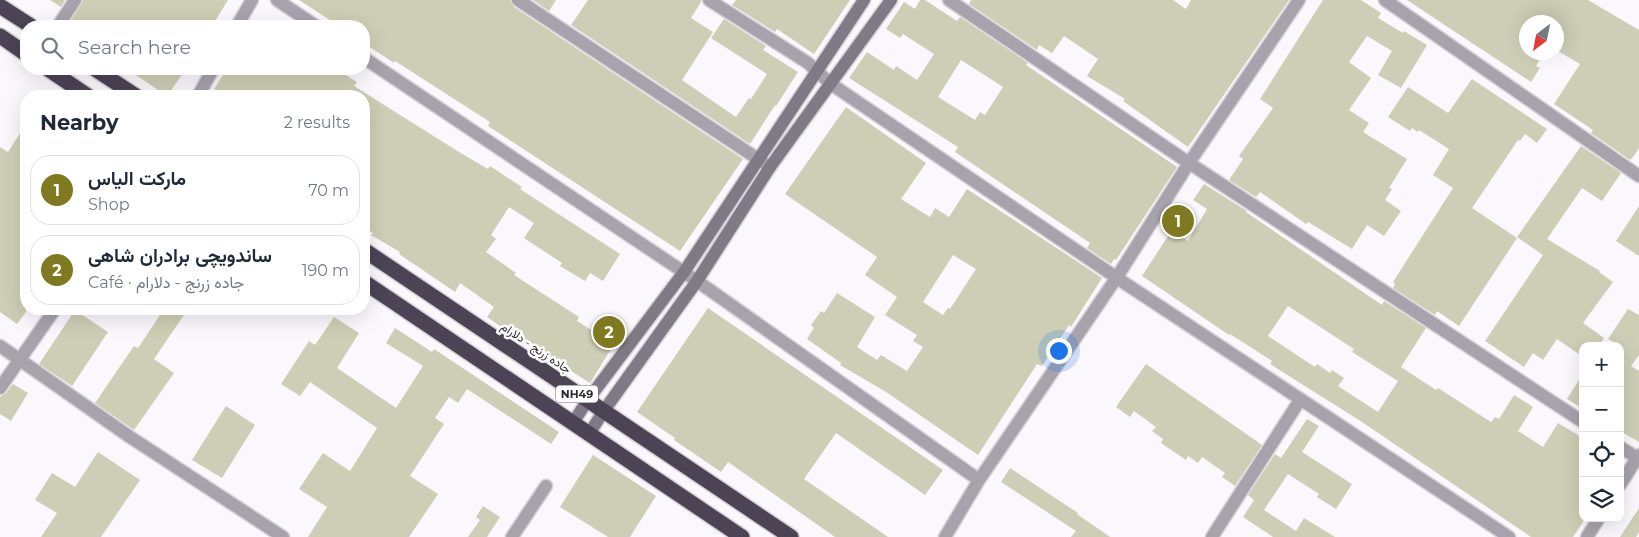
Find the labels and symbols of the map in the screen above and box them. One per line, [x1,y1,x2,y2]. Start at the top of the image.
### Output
north arrow [1519,15,1564,60]
pin: 1 [1162,202,1194,240]
pin: 2 [593,313,625,351]
street label: جاده زرنج - دلارام [497,319,574,378]
your location [1046,338,1072,364]
road number: NH49 [556,386,598,402]

